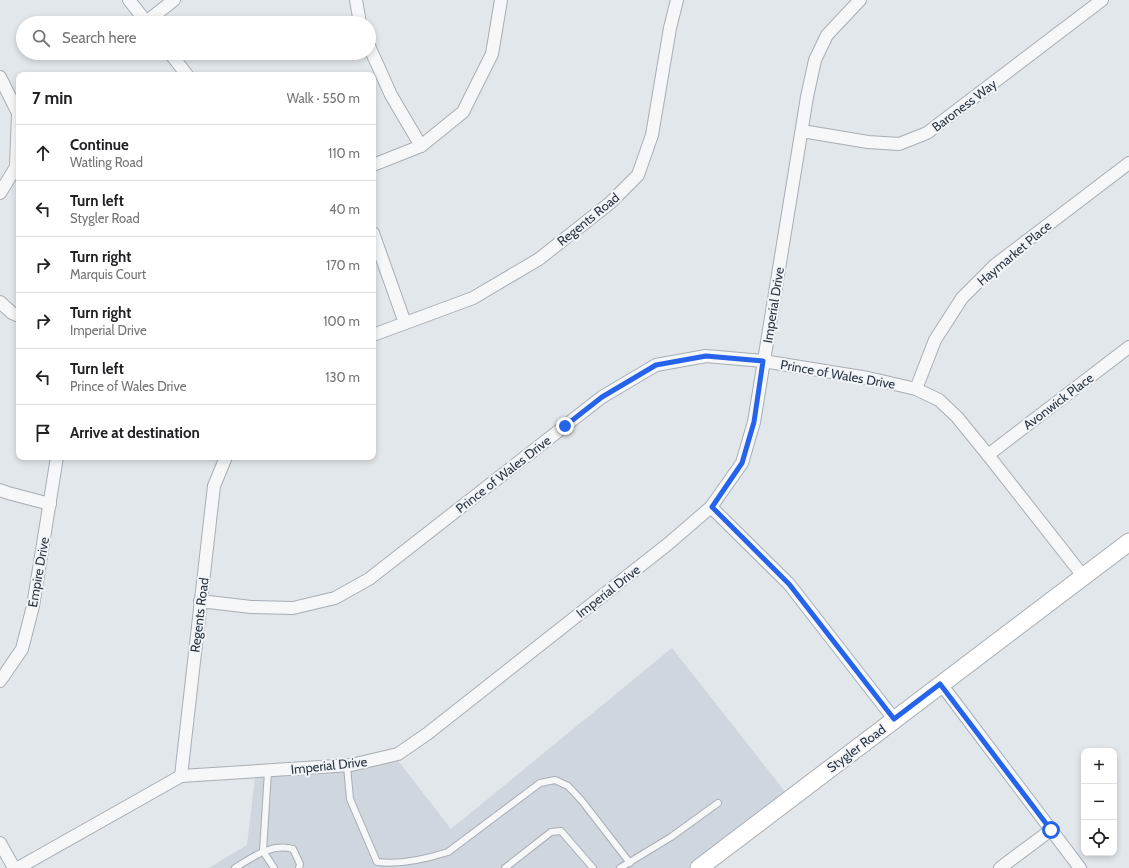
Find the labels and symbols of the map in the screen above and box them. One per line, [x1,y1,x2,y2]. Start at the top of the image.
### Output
street label: Baroness Way [928,75,1000,135]
street label: Regents Road [554,189,622,249]
street label: Haymarket Place [974,217,1055,289]
street label: Imperial Drive [759,266,787,344]
street label: Prince of Wales Drive [779,356,897,392]
street label: Avonwick Place [1020,369,1097,433]
route end [556,417,574,435]
street label: Prince of Wales Drive [452,432,554,516]
street label: Empire Drive [24,535,52,608]
street label: Imperial Drive [573,561,643,621]
street label: Regents Road [186,577,212,653]
street label: Stygler Road [823,721,889,775]
street label: Imperial Drive [290,753,368,777]
route start [1042,821,1060,839]

